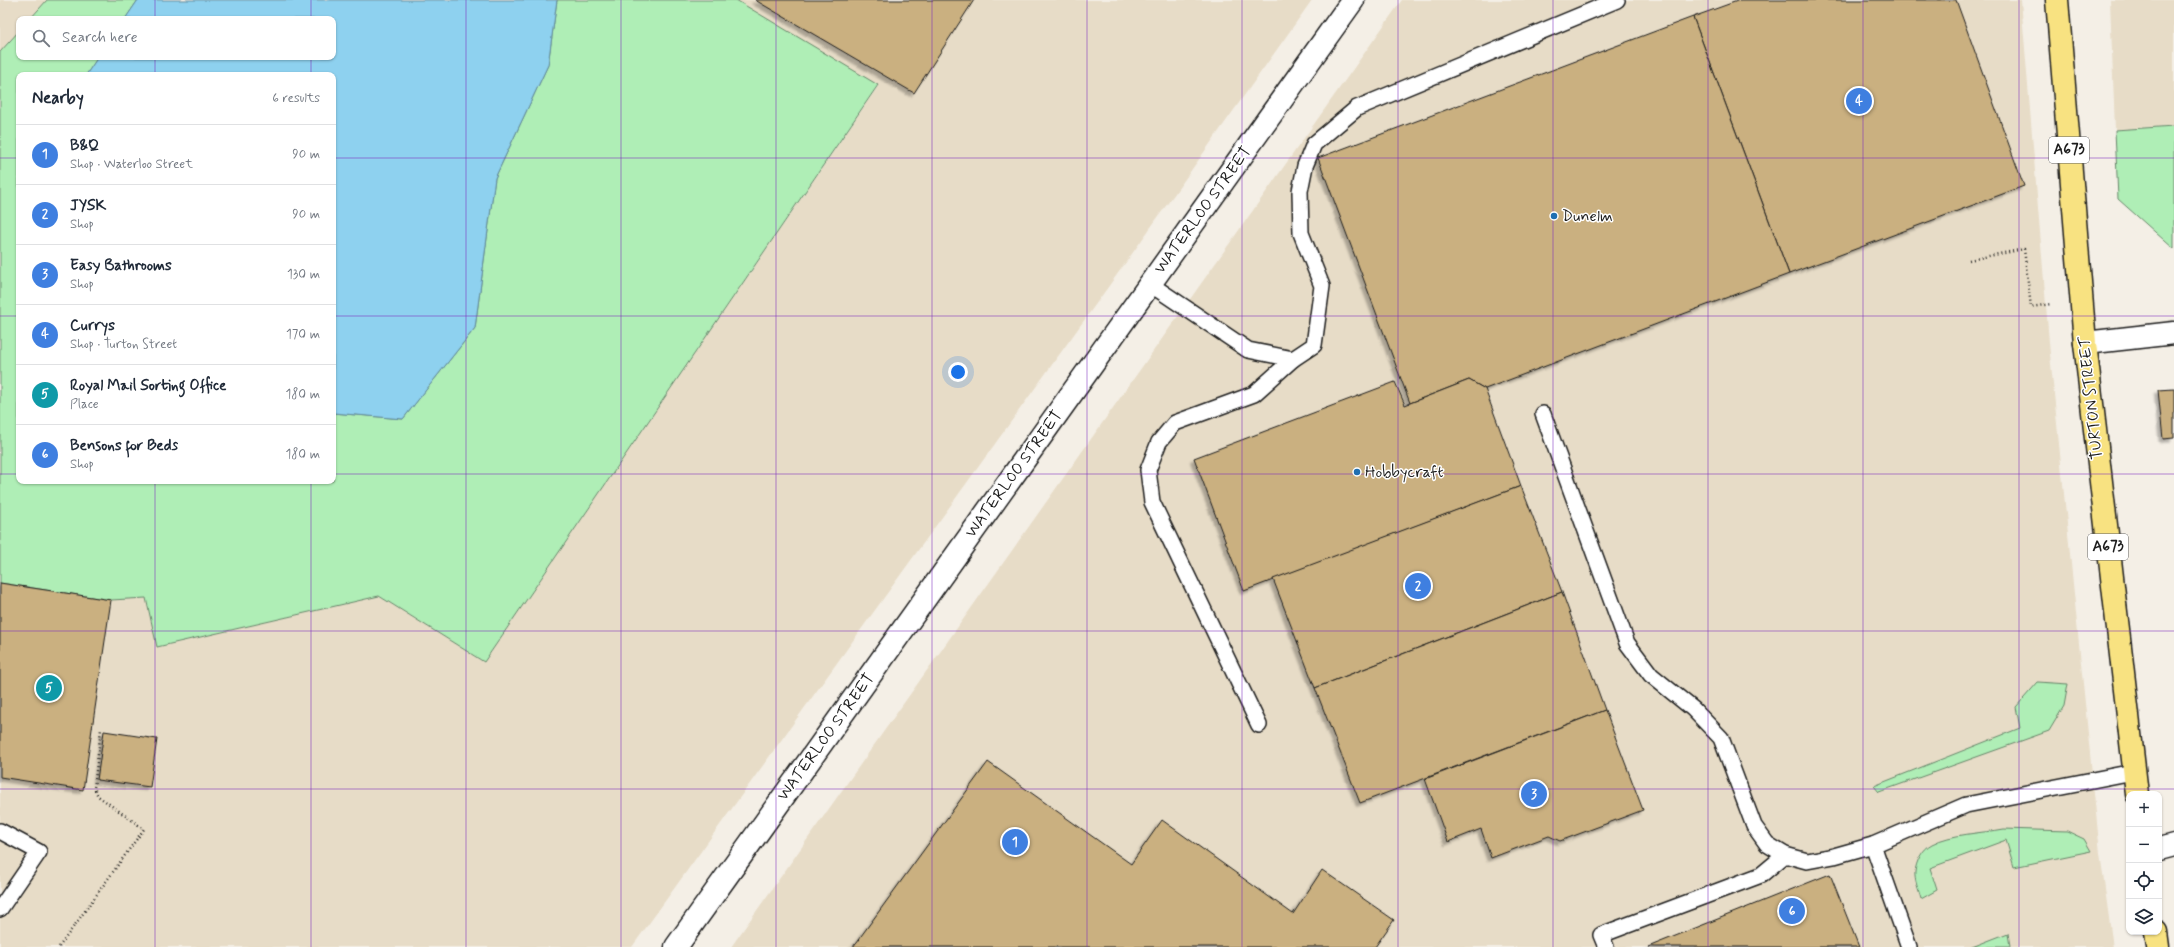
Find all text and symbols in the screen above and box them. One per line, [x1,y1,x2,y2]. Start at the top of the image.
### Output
search box [16,16,336,60]
icon: search [30,27,52,49]
text: Search here [62,28,138,48]
pin: 4 [1846,86,1872,116]
text: Nearby [32,87,84,109]
text: 6 results [272,90,320,107]
text: B&Q [70,136,99,156]
road number: A673 [2049,137,2089,163]
street label: WATERLOO STREET [1150,142,1256,278]
text: 1 [42,146,48,163]
text: 90 m [292,146,320,163]
text: Shop · Waterloo Street [70,156,193,173]
text: JYSK [70,196,106,216]
text: 2 [42,206,48,223]
text: 90 m [292,206,320,223]
place label: Dunelm [1562,206,1613,227]
marker: Dunelm [1549,211,1559,221]
text: Shop [70,216,94,233]
text: Easy Bathrooms [70,256,172,276]
text: 3 [42,266,48,283]
text: 130 m [287,266,320,283]
text: Shop [70,276,94,293]
text: Currys [70,316,115,336]
text: 4 [41,326,49,343]
text: 170 m [286,326,320,343]
street label: TURTON STREET [2074,334,2108,461]
text: Shop · Turton Street [70,336,177,353]
your location [948,362,968,382]
text: Royal Mail Sorting Office [70,376,226,396]
text: 5 [41,386,49,403]
text: 180 m [285,386,320,403]
text: Place [70,396,99,413]
street label: WATERLOO STREET [961,406,1067,542]
text: Bensons for Beds [70,436,178,456]
text: 6 [42,446,48,463]
text: 180 m [285,446,320,463]
text: Shop [70,456,94,473]
place label: Hobbycraft [1365,462,1443,483]
marker: Hobbycraft [1352,467,1362,477]
road number: A673 [2088,534,2128,560]
pin: 2 [1405,571,1431,601]
street label: WATERLOO STREET [773,669,879,805]
pin: 5 [36,673,62,703]
pin: 3 [1521,779,1547,809]
map controls [2126,791,2162,935]
button: + [2126,791,2162,827]
pin: 1 [1002,827,1028,857]
button: − [2126,827,2162,863]
button: locate [2126,863,2162,899]
pin: 6 [1779,896,1805,926]
button: layers [2126,899,2162,935]

